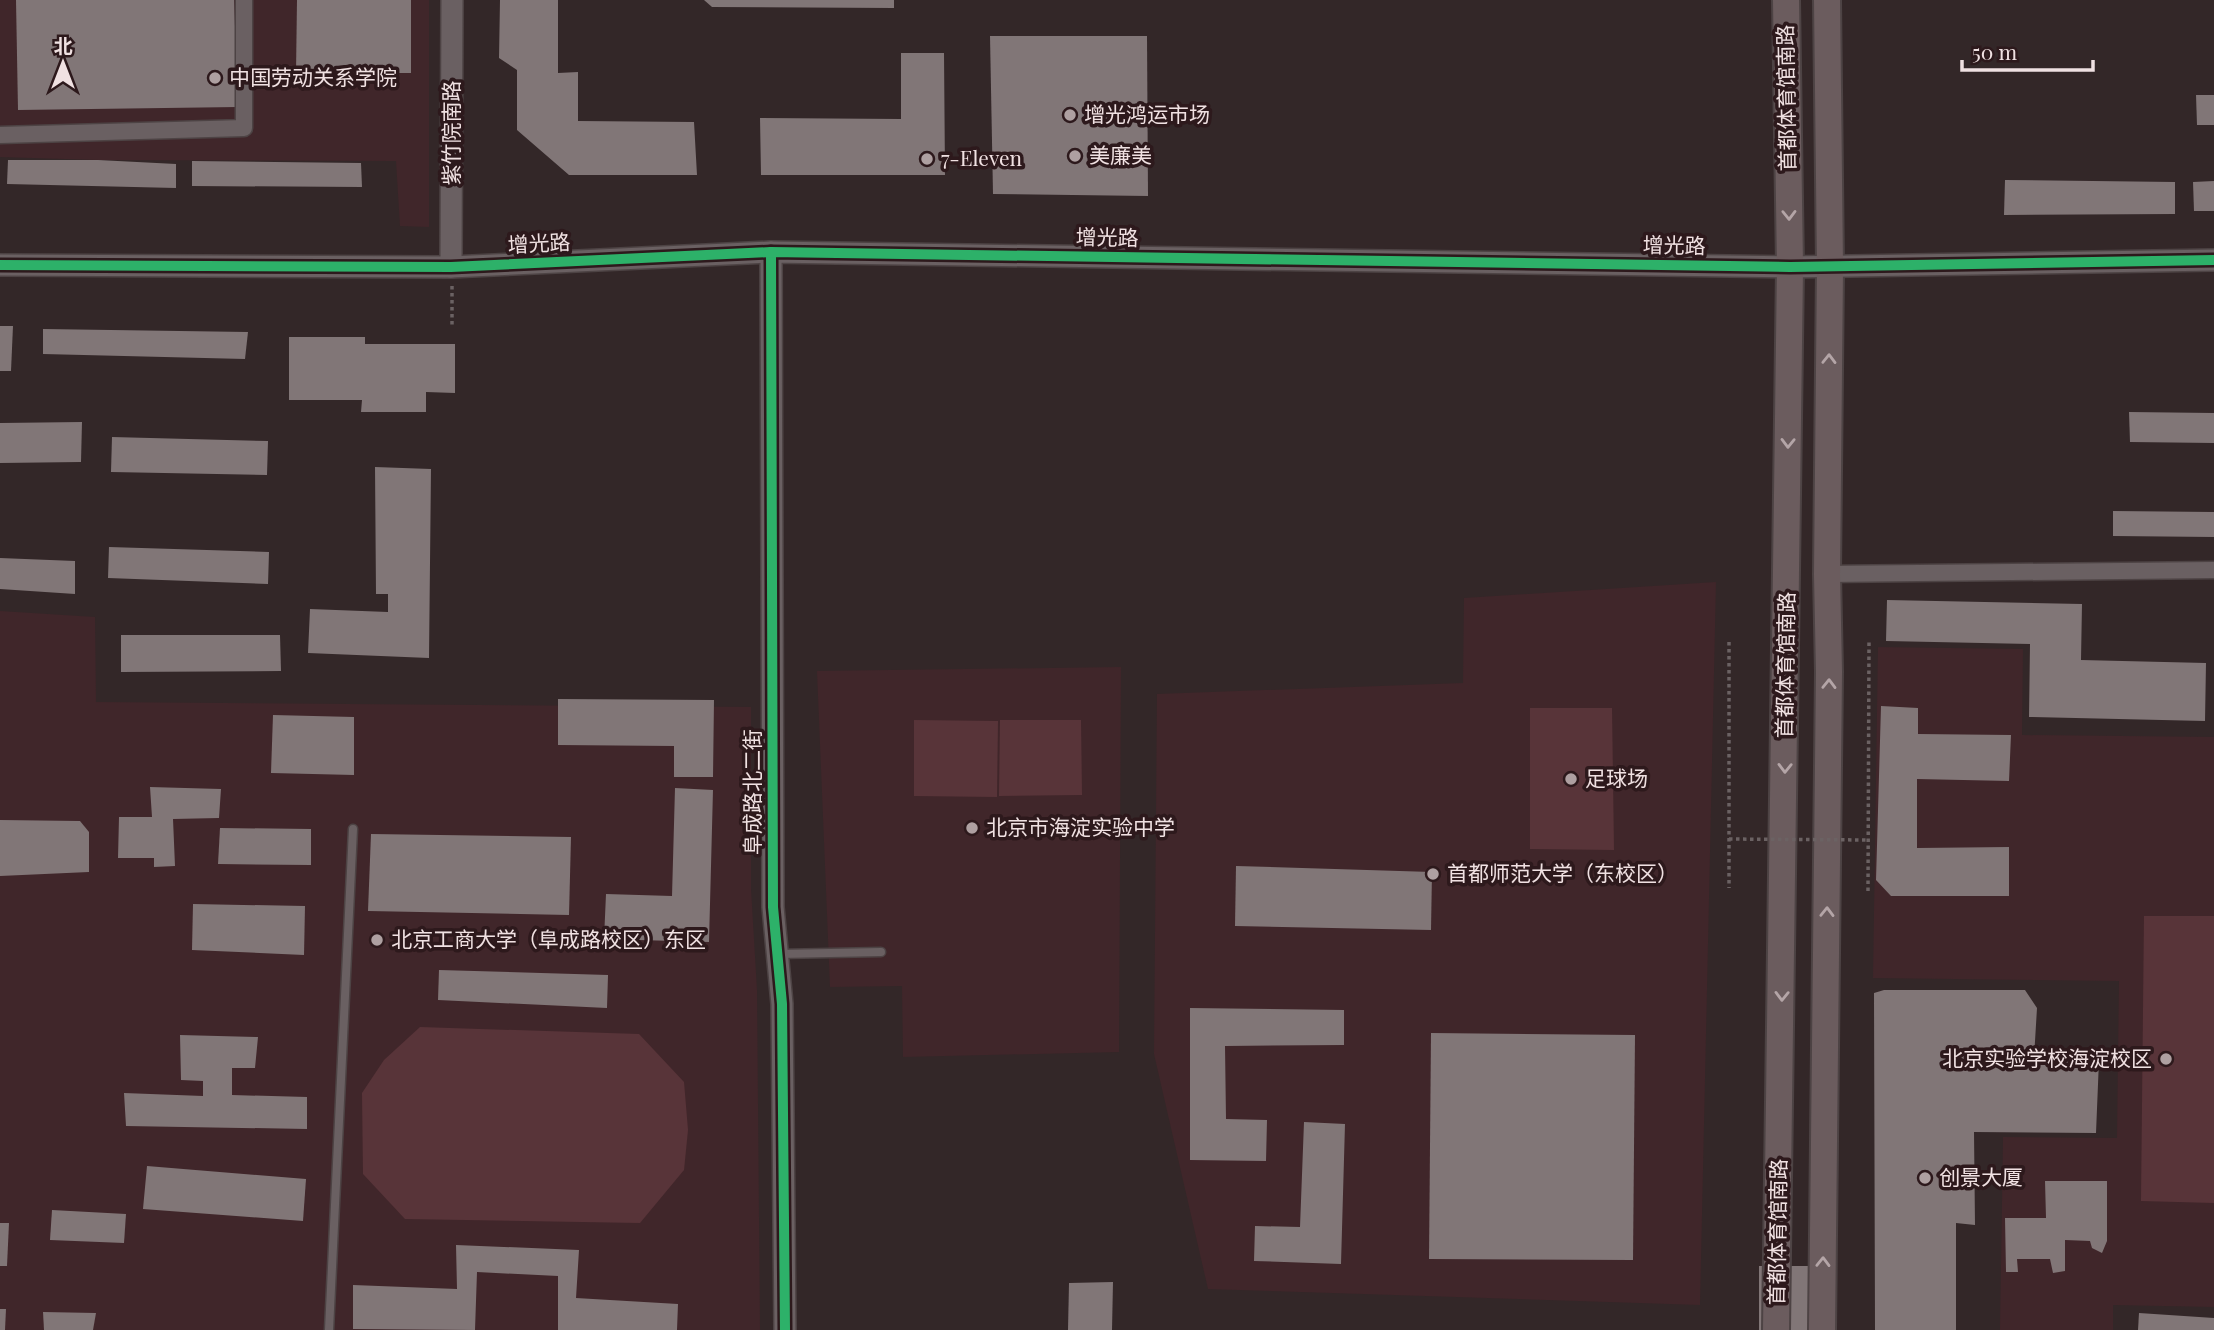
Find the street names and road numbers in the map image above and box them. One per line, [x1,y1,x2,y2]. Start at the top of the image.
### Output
street label: 首都体育馆南路 [1770,24,1800,172]
street label: 紫竹院南路 [436,81,464,186]
street label: 增光路 [1075,221,1139,251]
street label: 增光路 [507,226,571,258]
street label: 增光路 [1642,229,1706,259]
street label: 首都体育馆南路 [1769,591,1799,739]
street label: 阜成路北二街 [737,729,765,855]
street label: 首都体育馆南路 [1761,1158,1791,1306]

